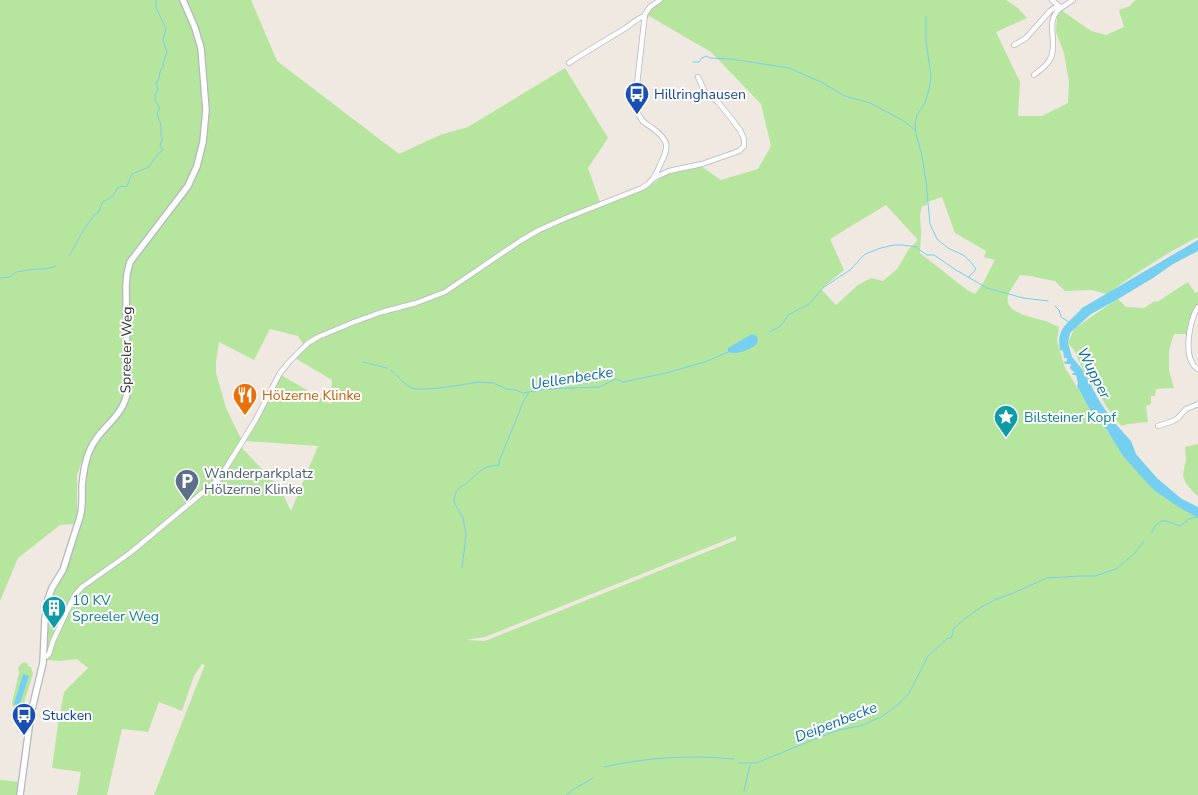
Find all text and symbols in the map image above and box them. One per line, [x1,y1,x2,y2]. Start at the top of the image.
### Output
bus stop icon: Hillringhausen [624,81,650,115]
place label: Hillringhausen [654,85,746,104]
street label: Spreeler Weg [116,306,137,394]
water label: Wupper [1073,344,1116,403]
water label: Uellenbecke [529,362,615,394]
restaurant icon: Hölzerne Klinke [232,382,258,416]
place label: Hölzerne Klinke [262,386,361,405]
place icon: Bilsteiner Kopf [993,404,1019,438]
place label: Bilsteiner Kopf [1024,408,1116,427]
place label: Wanderparkplatz Hölzerne Klinke [204,464,314,499]
parking icon: Wanderparkplatz Hölzerne Klinke [174,468,200,502]
place label: 10 KV Spreeler Weg [72,591,159,626]
building icon: 10 KV Spreeler Weg [41,595,67,629]
water label: Deipenbecke [792,697,880,747]
bus stop icon: Stucken [11,702,37,736]
place label: Stucken [42,706,92,725]

